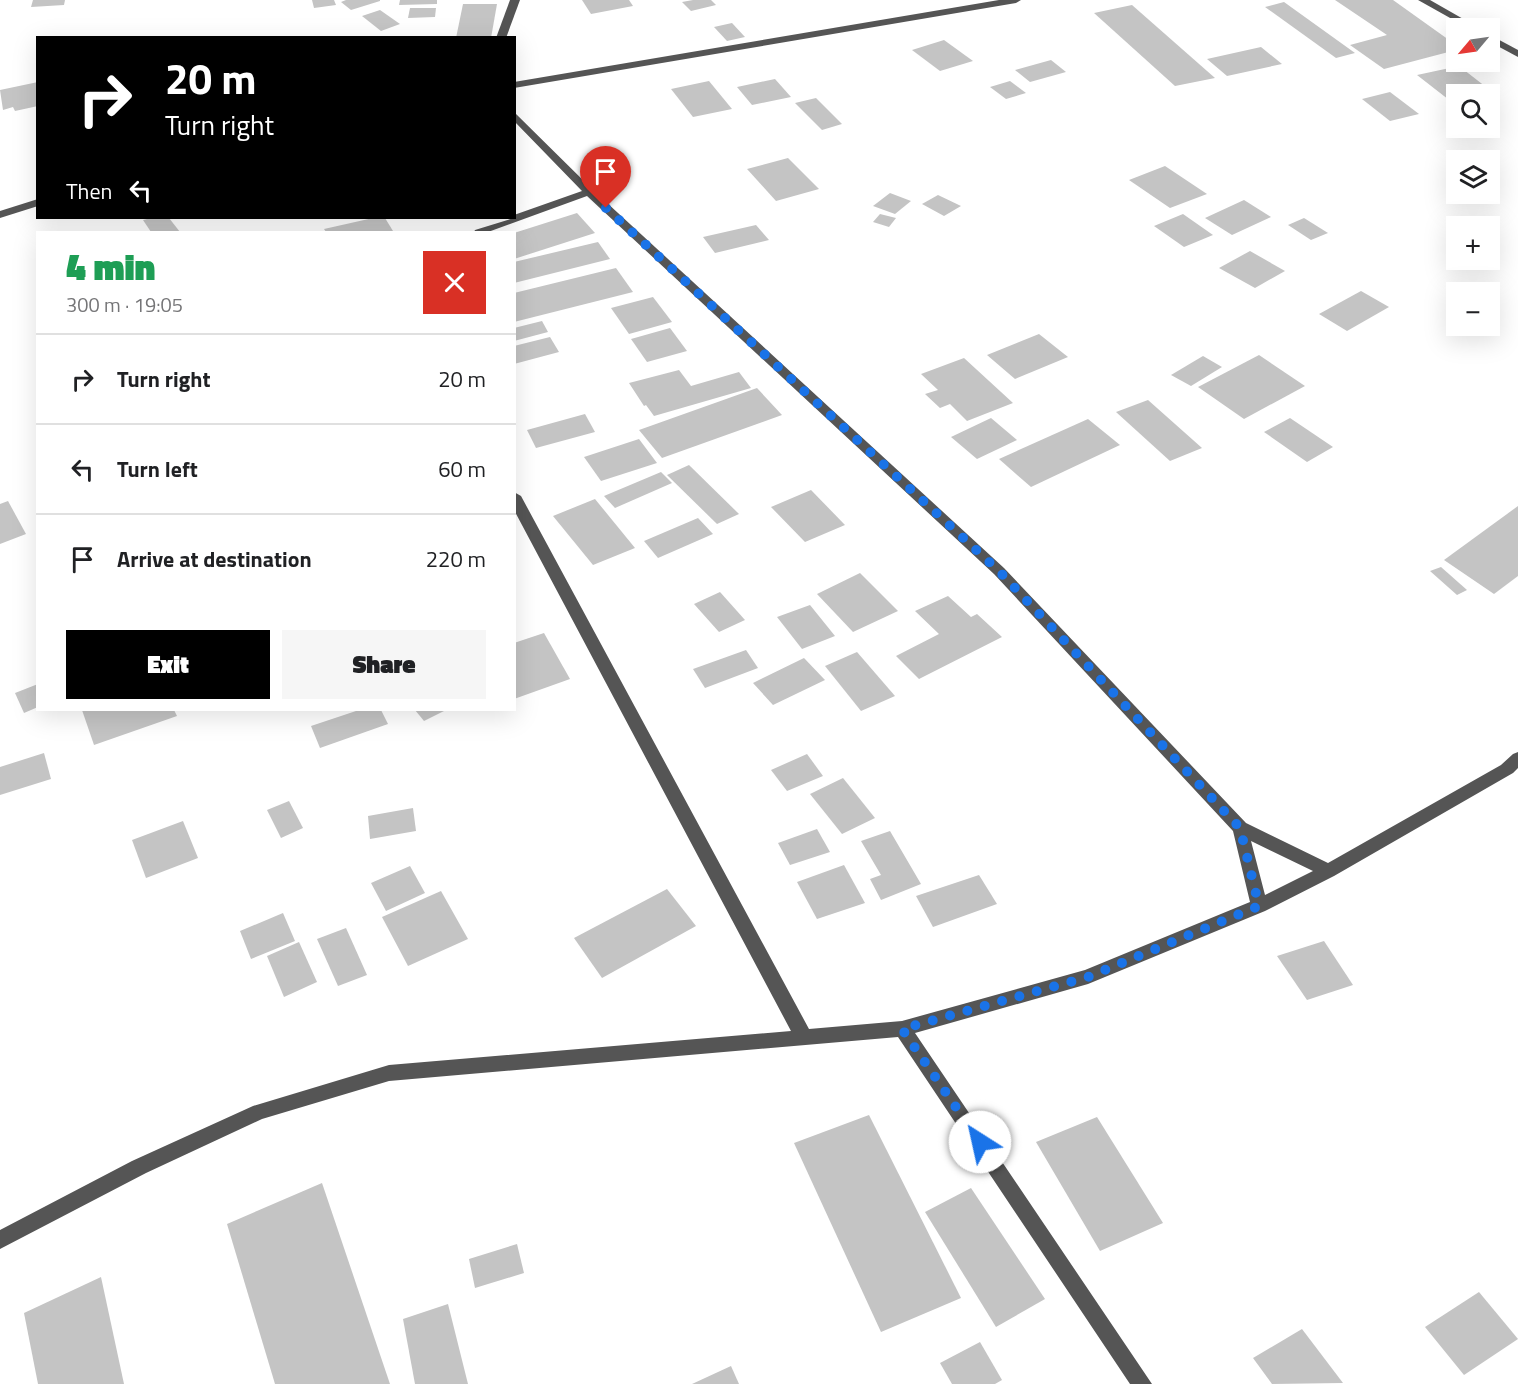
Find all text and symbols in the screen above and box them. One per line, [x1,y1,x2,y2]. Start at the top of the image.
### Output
north arrow [1446,18,1500,72]
map controls [1446,18,1500,336]
text: 20 m [165,46,257,110]
icon: right [66,60,144,138]
button: search [1446,84,1500,138]
text: Turn right [165,104,274,145]
pin [580,146,631,208]
button: layers [1446,150,1500,204]
icon: arrive [589,155,622,188]
text: Then [66,174,112,208]
icon: left [124,174,157,207]
button: + [1446,216,1500,270]
text: 4 min [66,239,155,294]
button: close [423,251,486,314]
button: − [1446,282,1500,336]
text: 300 m · 19:05 [66,289,183,320]
text: Turn right [117,362,211,396]
text: 20 m [438,362,486,396]
icon: right [66,363,99,396]
text: Turn left [117,452,198,486]
text: 60 m [438,452,486,486]
icon: left [66,453,99,486]
text: Arrive at destination [117,542,312,576]
text: 220 m [426,542,486,576]
icon: arrive [66,543,99,576]
button: Exit [66,630,270,699]
button: Share [282,630,486,699]
position arrow [948,1110,1012,1174]

